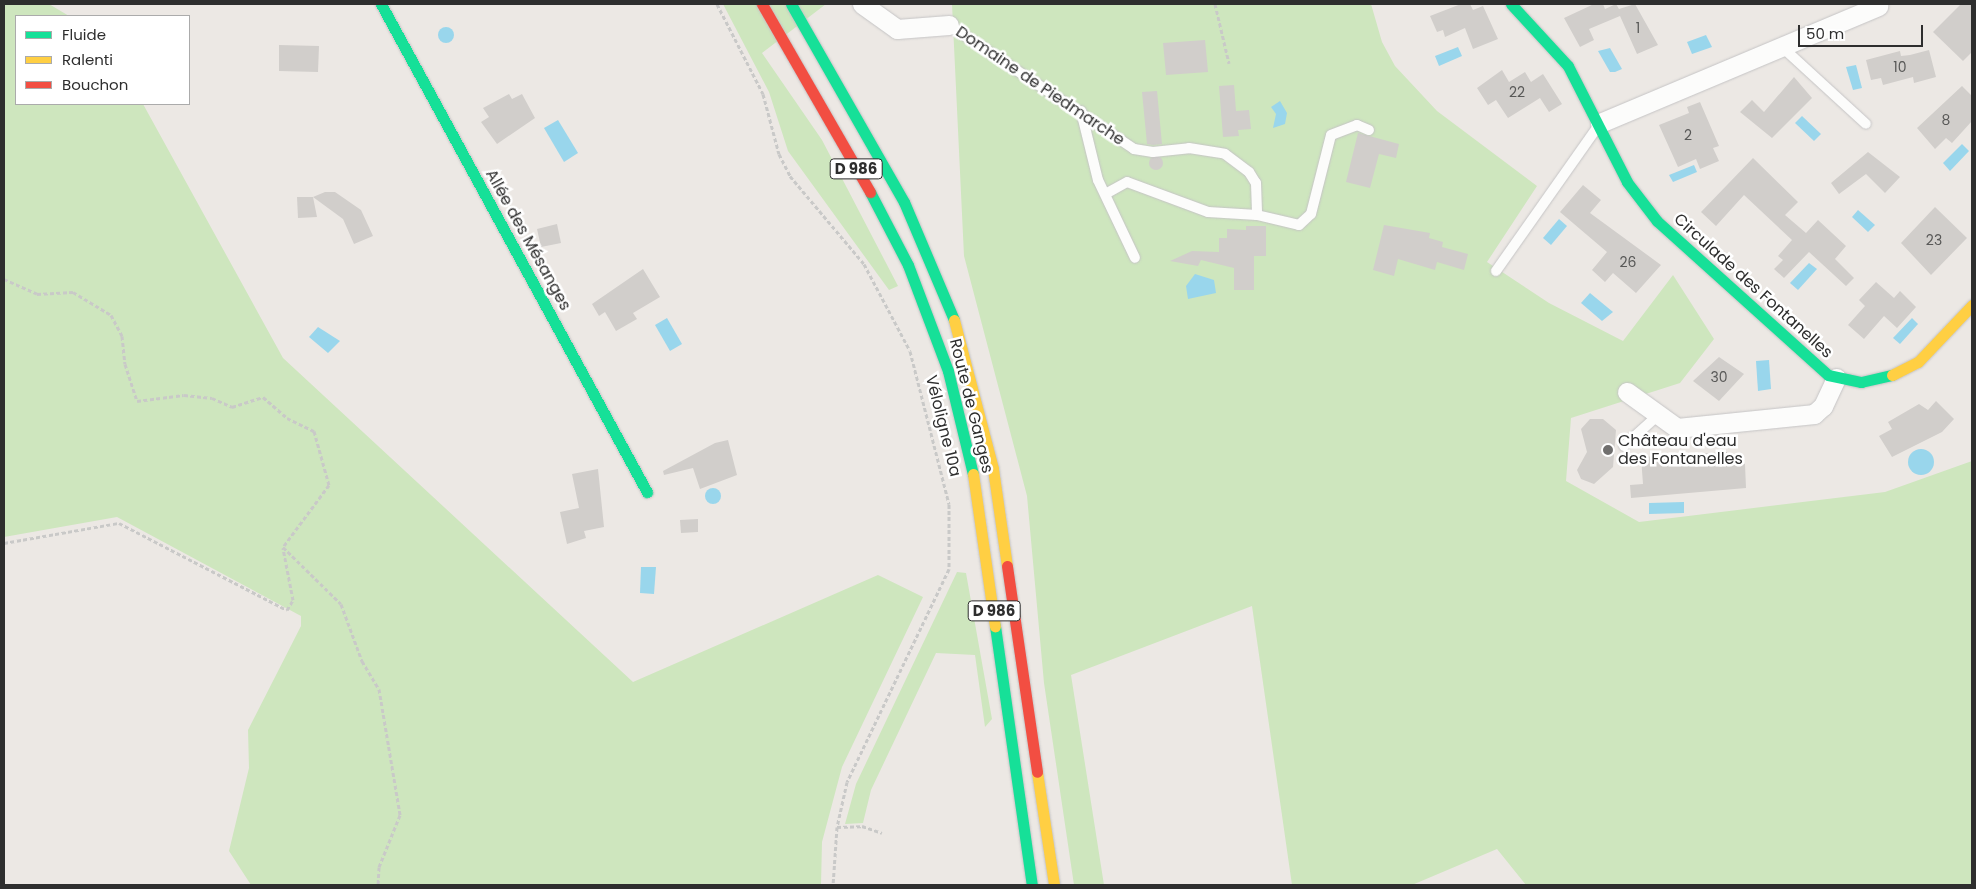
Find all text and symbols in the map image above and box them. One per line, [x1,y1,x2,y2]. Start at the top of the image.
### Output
legend [15,15,190,105]
scale bar [1801,15,1926,47]
house number: 1 [1636,20,1640,36]
street label: Domaine de Piedmarche [952,22,1128,150]
text: 50 m [1806,23,1844,44]
text: Fluide [62,24,106,45]
text: Ralenti [62,49,113,70]
house number: 10 [1893,59,1907,75]
text: Bouchon [62,74,128,95]
house number: 22 [1509,84,1525,100]
house number: 8 [1942,112,1950,128]
house number: 2 [1684,127,1692,143]
road number: D 986 [828,156,884,182]
street label: Allée des Mésanges [481,166,575,314]
street label: Circulade des Fontanelles [1670,210,1836,362]
house number: 23 [1926,232,1942,248]
house number: 26 [1620,254,1636,270]
street label: Route de Ganges [945,337,997,475]
house number: 30 [1710,369,1728,385]
street label: Véloligne 10a [921,373,965,479]
place label: Château d'eau des Fontanelles [1618,431,1743,469]
marker: Château d'eau des Fontanelles [1602,444,1614,456]
road number: D 986 [966,598,1022,624]

